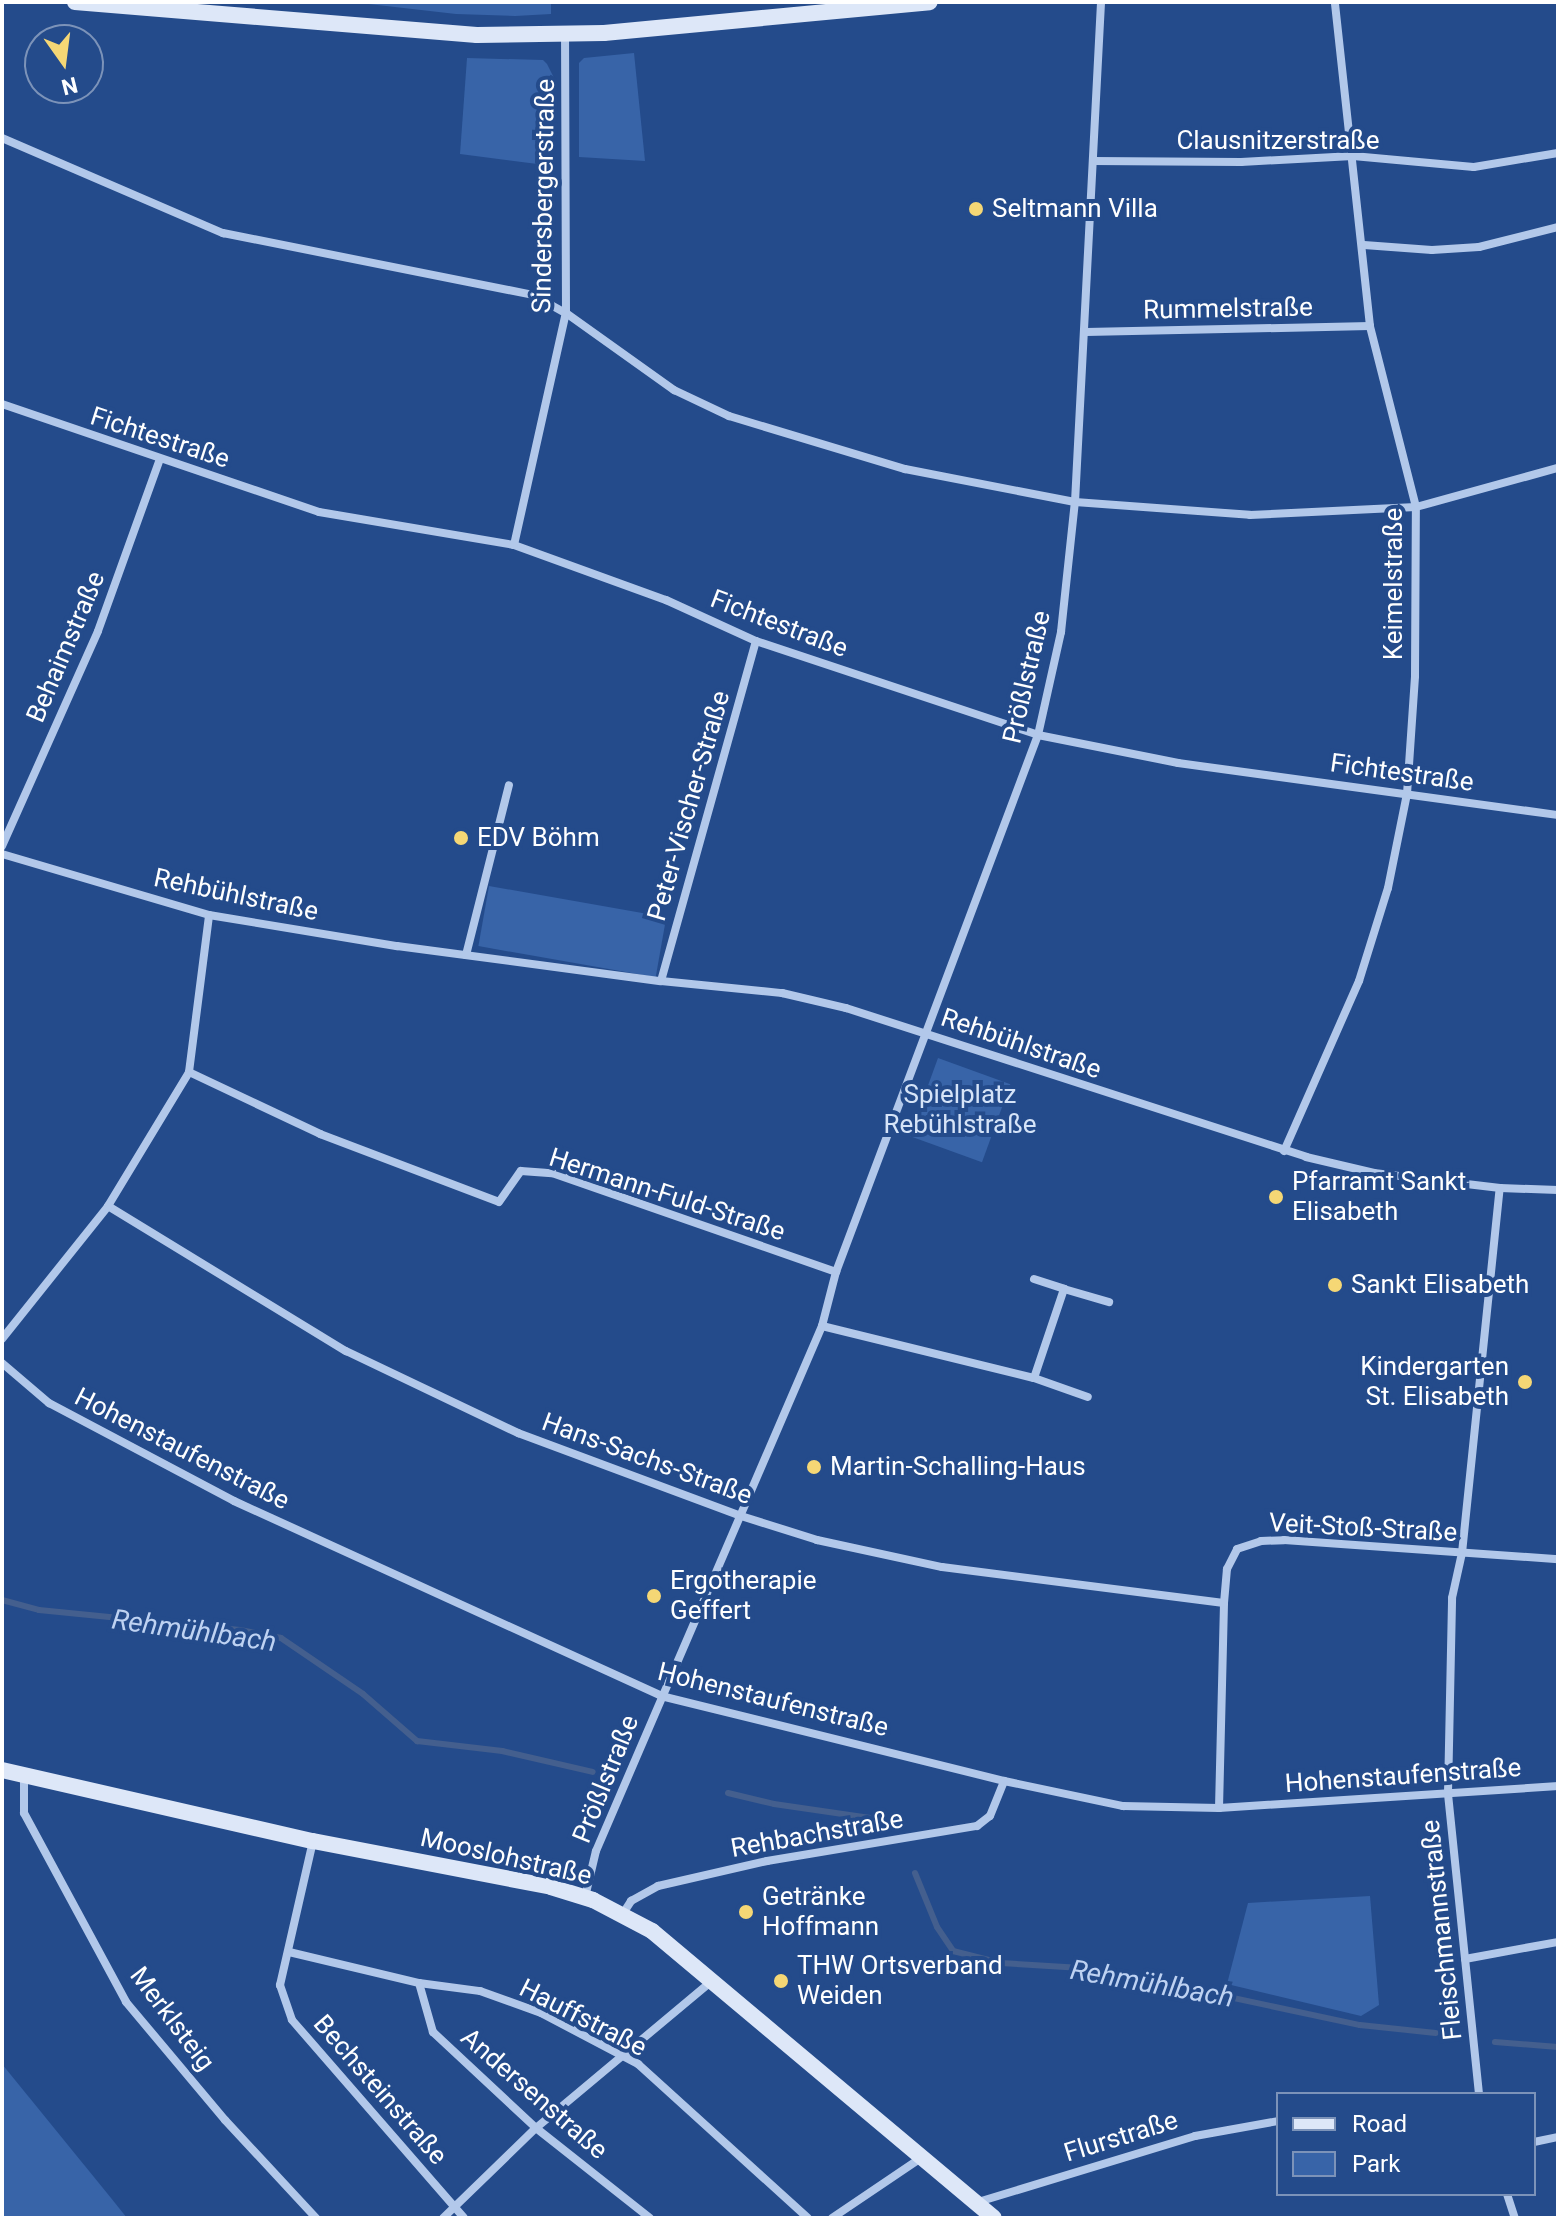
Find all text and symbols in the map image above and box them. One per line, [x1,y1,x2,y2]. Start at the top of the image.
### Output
north arrow [24,24,104,104]
text: N [59,72,80,100]
street label: Sindersbergerstraße [526,78,562,314]
street label: Clausnitzerstraße [1176,125,1380,157]
place label: Seltmann Villa [992,193,1158,225]
marker: Seltmann Villa [967,200,985,218]
street label: Rummelstraße [1143,292,1313,326]
street label: Fichtestraße [86,401,234,475]
street label: Keimelstraße [1378,508,1410,660]
street label: Behaimstraße [20,567,112,727]
street label: Fichtestraße [706,584,852,664]
street label: Prößlstraße [997,608,1057,746]
street label: Peter-Vischer-Straße [641,687,737,925]
street label: Fichtestraße [1328,747,1476,799]
place label: EDV Böhm [477,822,600,854]
marker: EDV Böhm [452,829,470,847]
street label: Rehbühlstraße [151,862,321,928]
street label: Rehbühlstraße [937,1002,1105,1086]
park label: Spielplatz Rebühlstraße [883,1079,1037,1140]
street label: Hermann-Fuld-Straße [545,1142,789,1248]
place label: Pfarramt Sankt Elisabeth [1292,1166,1466,1228]
marker: Pfarramt Sankt Elisabeth [1267,1188,1285,1206]
place label: Sankt Elisabeth [1351,1269,1529,1301]
marker: Sankt Elisabeth [1326,1276,1344,1294]
place label: Kindergarten St. Elisabeth [1360,1351,1509,1412]
marker: Kindergarten St. Elisabeth [1516,1373,1534,1391]
street label: Hohenstaufenstraße [69,1381,295,1517]
street label: Hans-Sachs-Straße [538,1406,756,1512]
place label: Martin-Schalling-Haus [830,1451,1086,1483]
marker: Martin-Schalling-Haus [805,1458,823,1476]
street label: Veit-Stoß-Straße [1268,1507,1458,1549]
place label: Ergotherapie Geffert [670,1565,817,1626]
marker: Ergotherapie Geffert [645,1587,663,1605]
water label: Rehmühlbach [110,1603,278,1659]
street label: Hohenstaufenstraße [654,1656,892,1744]
street label: Prößlstraße [566,1710,646,1848]
street label: Hohenstaufenstraße [1284,1752,1522,1800]
street label: Rehbachstraße [728,1803,906,1865]
street label: Fleischmannstraße [1415,1818,1469,2042]
street label: Mooslohstraße [417,1822,595,1892]
place label: Getränke Hoffmann [762,1881,879,1942]
marker: Getränke Hoffmann [737,1903,755,1921]
place label: THW Ortsverband Weiden [797,1950,1003,2012]
water label: Rehmühlbach [1068,1953,1236,2015]
street label: Merklsteig [123,1961,221,2077]
marker: THW Ortsverband Weiden [772,1972,790,1990]
street label: Hauffstraße [514,1973,652,2063]
street label: Bechsteinstraße [307,2009,453,2171]
street label: Andersenstraße [454,2022,614,2166]
legend [1276,2092,1536,2196]
street label: Flurstraße [1060,2105,1182,2169]
text: Road [1352,2110,1407,2138]
text: Park [1352,2150,1400,2178]

